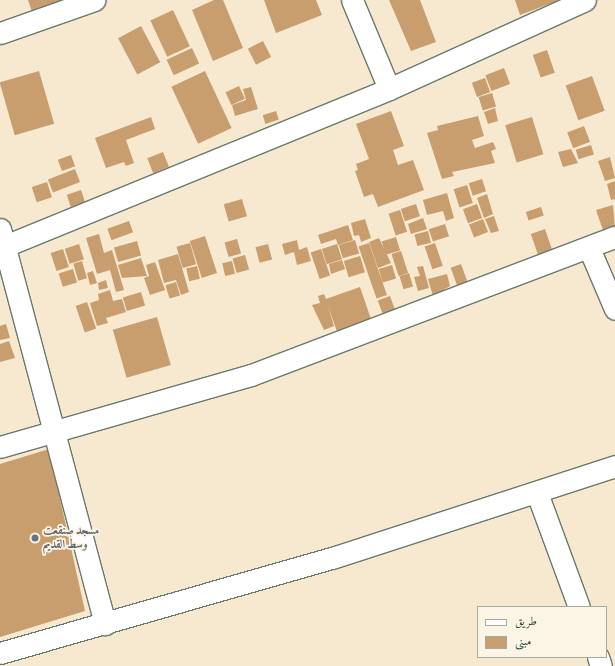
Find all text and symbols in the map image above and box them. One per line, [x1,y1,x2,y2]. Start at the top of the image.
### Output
place label: مسجد صنقعت وسط القديم [43,524,99,552]
marker: مسجد صنقعت وسط القديم [30,533,40,543]
legend [477,606,607,658]
text: طريق [515,614,537,629]
text: مبنى [515,634,531,649]

